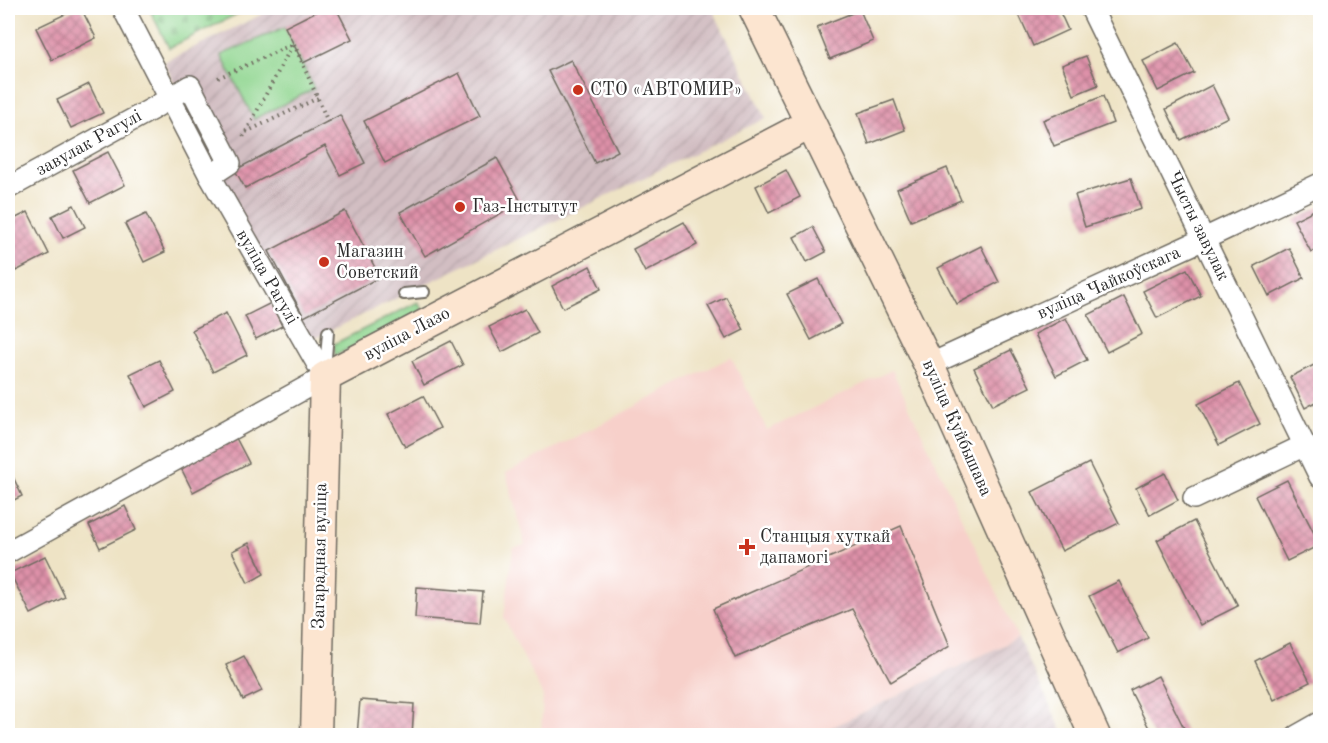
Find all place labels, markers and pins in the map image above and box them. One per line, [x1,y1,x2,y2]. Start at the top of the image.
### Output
place label: СТО «АВТОМИР» [590,81,742,99]
marker: СТО «АВТОМИР» [571,83,585,97]
place label: Газ-Інстытут [472,198,578,216]
marker: Газ-Інстытут [453,200,467,214]
place label: Магазин Советский [336,243,419,282]
marker: Магазин Советский [317,255,331,269]
place label: Станцыя хуткай дапамогі [760,528,890,567]
marker: Станцыя хуткай дапамогі [738,538,756,556]

